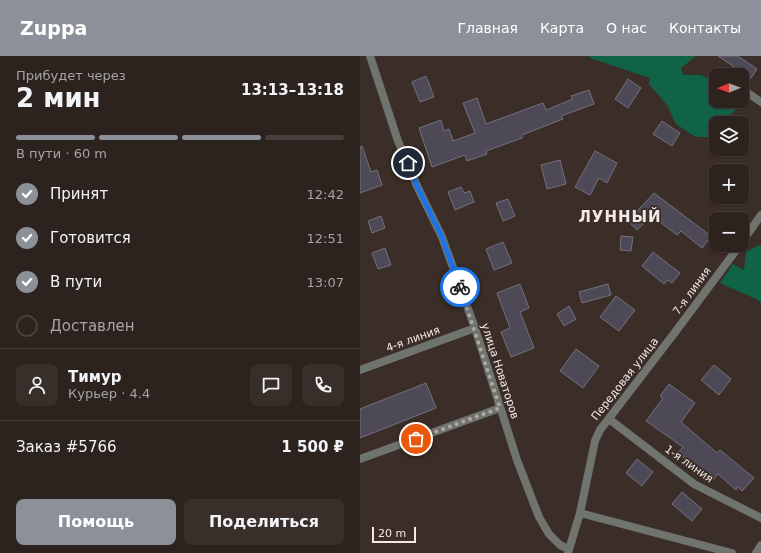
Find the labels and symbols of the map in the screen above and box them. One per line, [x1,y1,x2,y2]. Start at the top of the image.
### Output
north arrow [709,68,749,108]
pin [391,146,425,180]
district label: ЛУННЫЙ [578,207,662,226]
street label: 7-я линия [670,264,714,318]
courier [440,267,480,307]
street label: улица Новаторов [478,321,522,421]
street label: 4-я линия [384,323,442,355]
street label: Передовая улица [589,335,661,423]
pin [399,422,433,456]
street label: 1-я линия [662,443,716,485]
scale bar [372,525,416,544]

